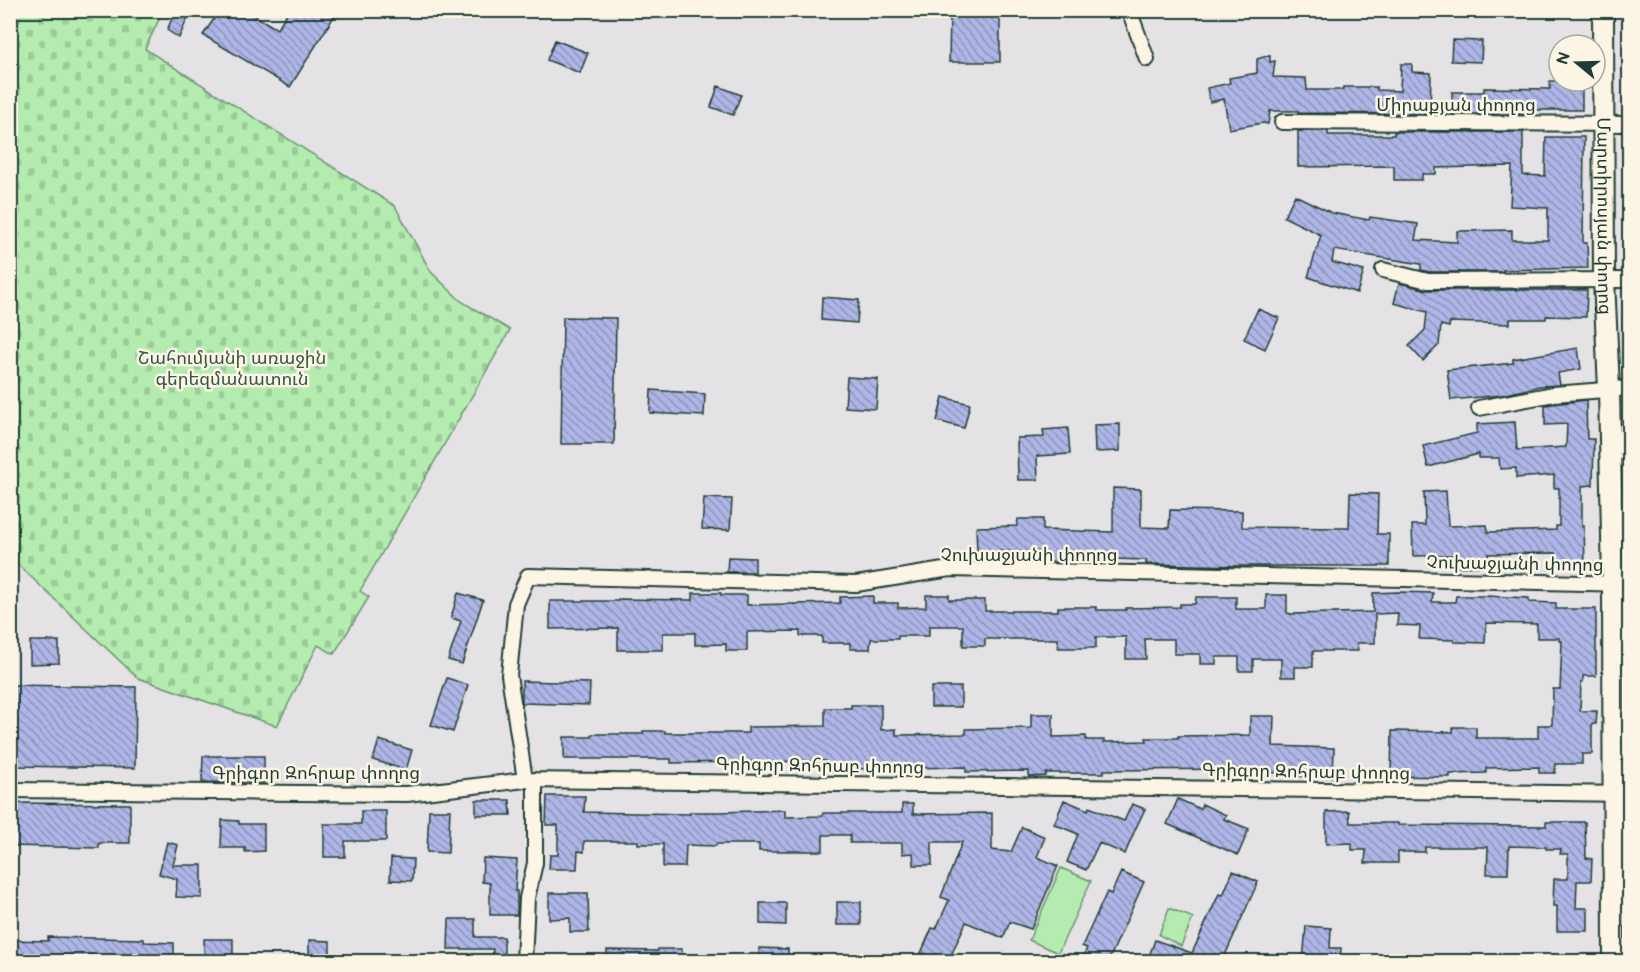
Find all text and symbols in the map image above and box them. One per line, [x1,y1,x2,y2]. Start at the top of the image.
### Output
north arrow [1547,33,1607,93]
text: N [1553,50,1575,67]
street label: Միրաքյան փողոց [1376,95,1536,116]
street label: Մարտիրոսյան փողոց [1593,117,1616,315]
park label: Շահումյանի առաջին գերեզմանատուն [138,348,326,390]
street label: Չուխաջյանի փողոց [940,545,1118,566]
street label: Չուխաջյանի փողոց [1426,552,1604,576]
street label: Գրիգոր Զոհրաբ փողոց [716,754,924,778]
street label: Գրիգոր Զոհրաբ փողոց [1202,760,1410,784]
street label: Գրիգոր Զոհրաբ փողոց [212,763,420,784]

